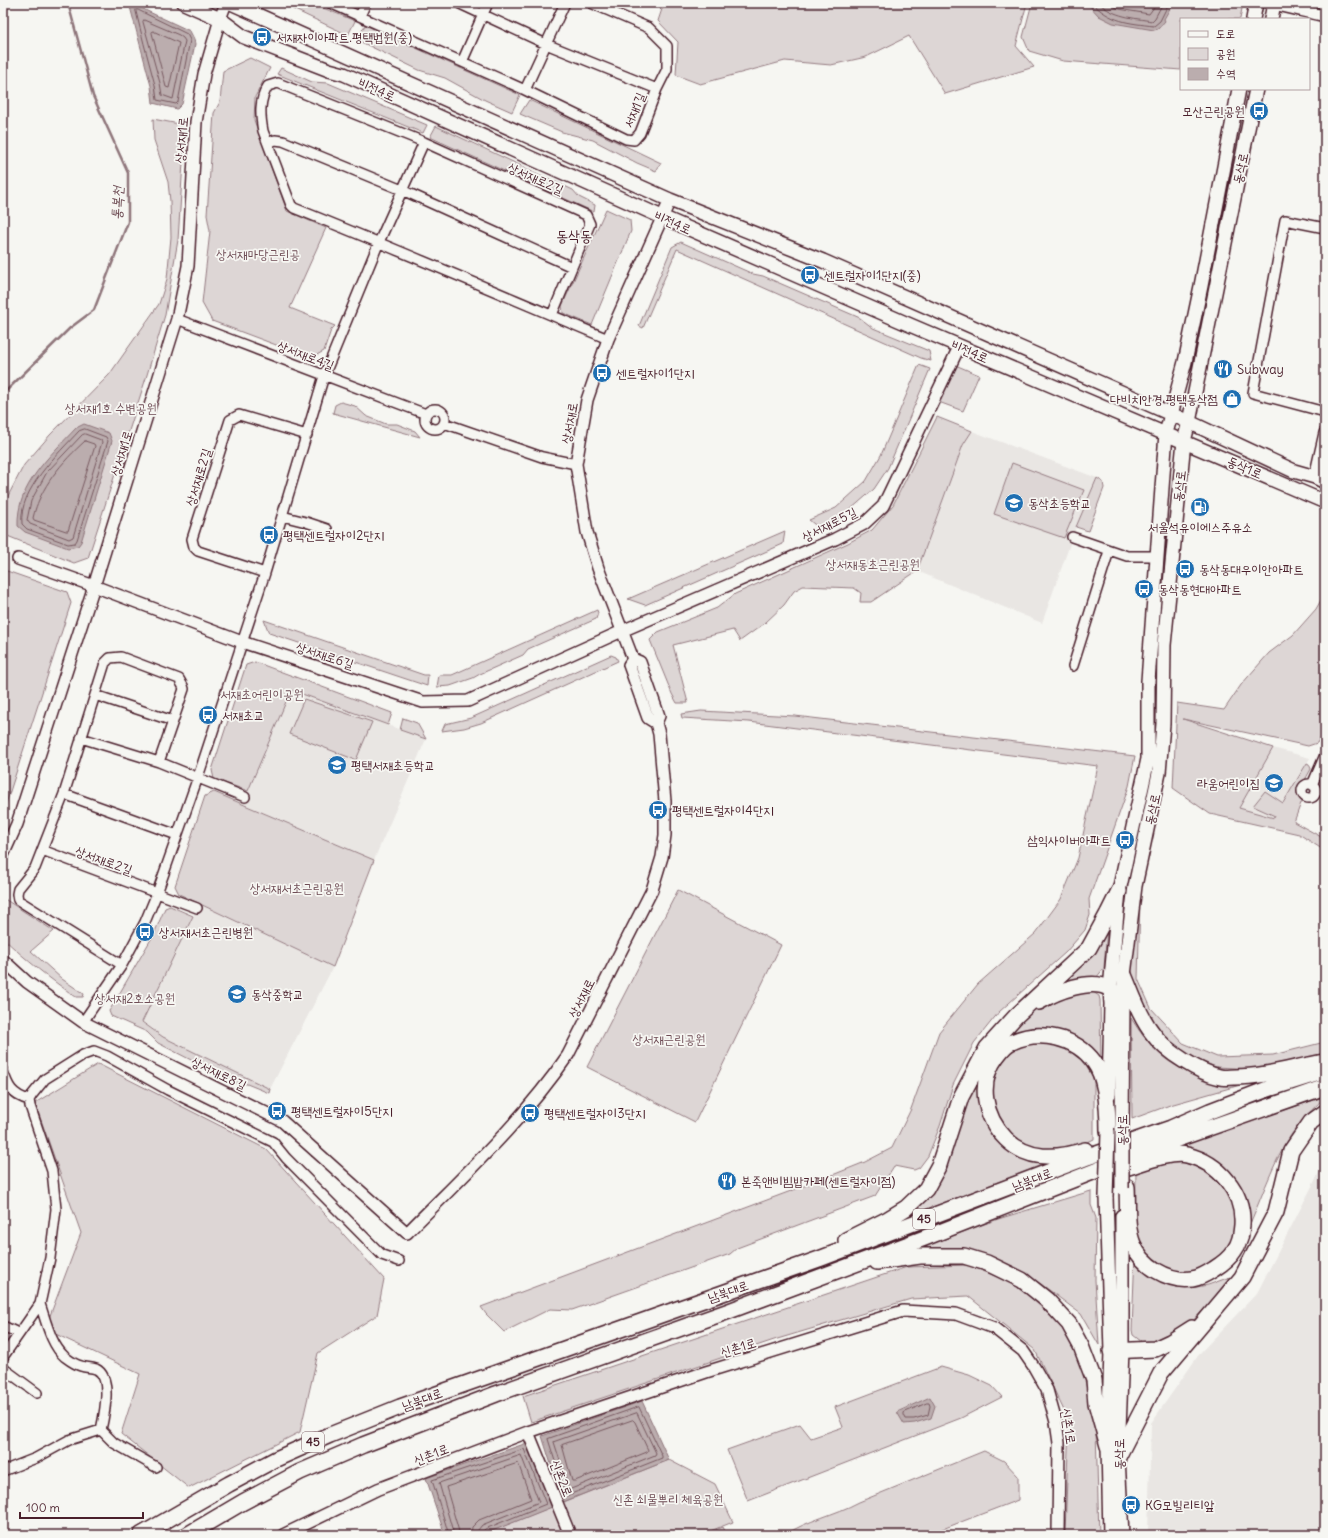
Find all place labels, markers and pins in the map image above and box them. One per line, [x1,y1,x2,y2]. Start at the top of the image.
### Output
bus stop icon: 서재자이아파트.평택법원(중) [251,26,273,48]
place label: 서재자이아파트.평택법원(중) [276,29,412,46]
bus stop icon: 모산근린공원 [1248,100,1270,122]
place label: 모산근린공원 [1182,103,1245,120]
bus stop icon: 센트럴자이1단지(중) [799,264,821,286]
place label: 센트럴자이1단지(중) [824,267,921,284]
restaurant icon: Subway [1212,358,1234,380]
place label: Subway [1237,361,1284,378]
bus stop icon: 센트럴자이1단지 [591,362,613,384]
place label: 센트럴자이1단지 [616,365,694,382]
shop icon: 다비치안경 평택동삭점 [1221,388,1243,410]
place label: 다비치안경 평택동삭점 [1110,391,1218,408]
school or university icon: 동삭초등학교 [1003,492,1025,514]
place label: 동삭초등학교 [1028,495,1091,512]
fuel station icon: 서울석유이에스주유소 [1189,496,1211,518]
place label: 서울석유이에스주유소 [1148,519,1252,536]
bus stop icon: 평택센트럴자이2단지 [258,524,280,546]
place label: 평택센트럴자이2단지 [283,527,384,544]
bus stop icon: 동삭동대우이안아파트 [1174,558,1196,580]
place label: 동삭동대우이안아파트 [1199,561,1304,578]
bus stop icon: 동삭동현대아파트 [1133,578,1155,600]
place label: 동삭동현대아파트 [1158,581,1242,598]
bus stop icon: 서재초교 [197,704,219,726]
place label: 서재초교 [222,707,264,724]
school or university icon: 평택서재초등학교 [326,754,348,776]
place label: 평택서재초등학교 [351,757,435,774]
school or university icon: 라움어린이집 [1263,772,1285,794]
place label: 라움어린이집 [1197,775,1260,792]
bus stop icon: 평택센트럴자이4단지 [647,799,669,821]
place label: 평택센트럴자이4단지 [672,802,774,819]
bus stop icon: 삼익사이버아파트 [1114,829,1136,851]
place label: 삼익사이버아파트 [1027,832,1111,849]
bus stop icon: 상서재서초근린병원 [134,921,156,943]
place label: 상서재서초근린병원 [159,924,253,941]
school or university icon: 동삭중학교 [226,983,248,1005]
place label: 동삭중학교 [251,986,303,1003]
bus stop icon: 평택센트럴자이5단지 [266,1100,288,1122]
bus stop icon: 평택센트럴자이3단지 [519,1102,541,1124]
place label: 평택센트럴자이5단지 [291,1103,393,1120]
place label: 평택센트럴자이3단지 [544,1105,646,1122]
restaurant icon: 본죽앤비빔밥카페(센트럴자이점) [716,1170,738,1192]
place label: 본죽앤비빔밥카페(센트럴자이점) [741,1173,895,1190]
bus stop icon: KG모빌리티앞 [1120,1494,1142,1516]
place label: KG모빌리티앞 [1145,1497,1215,1514]

